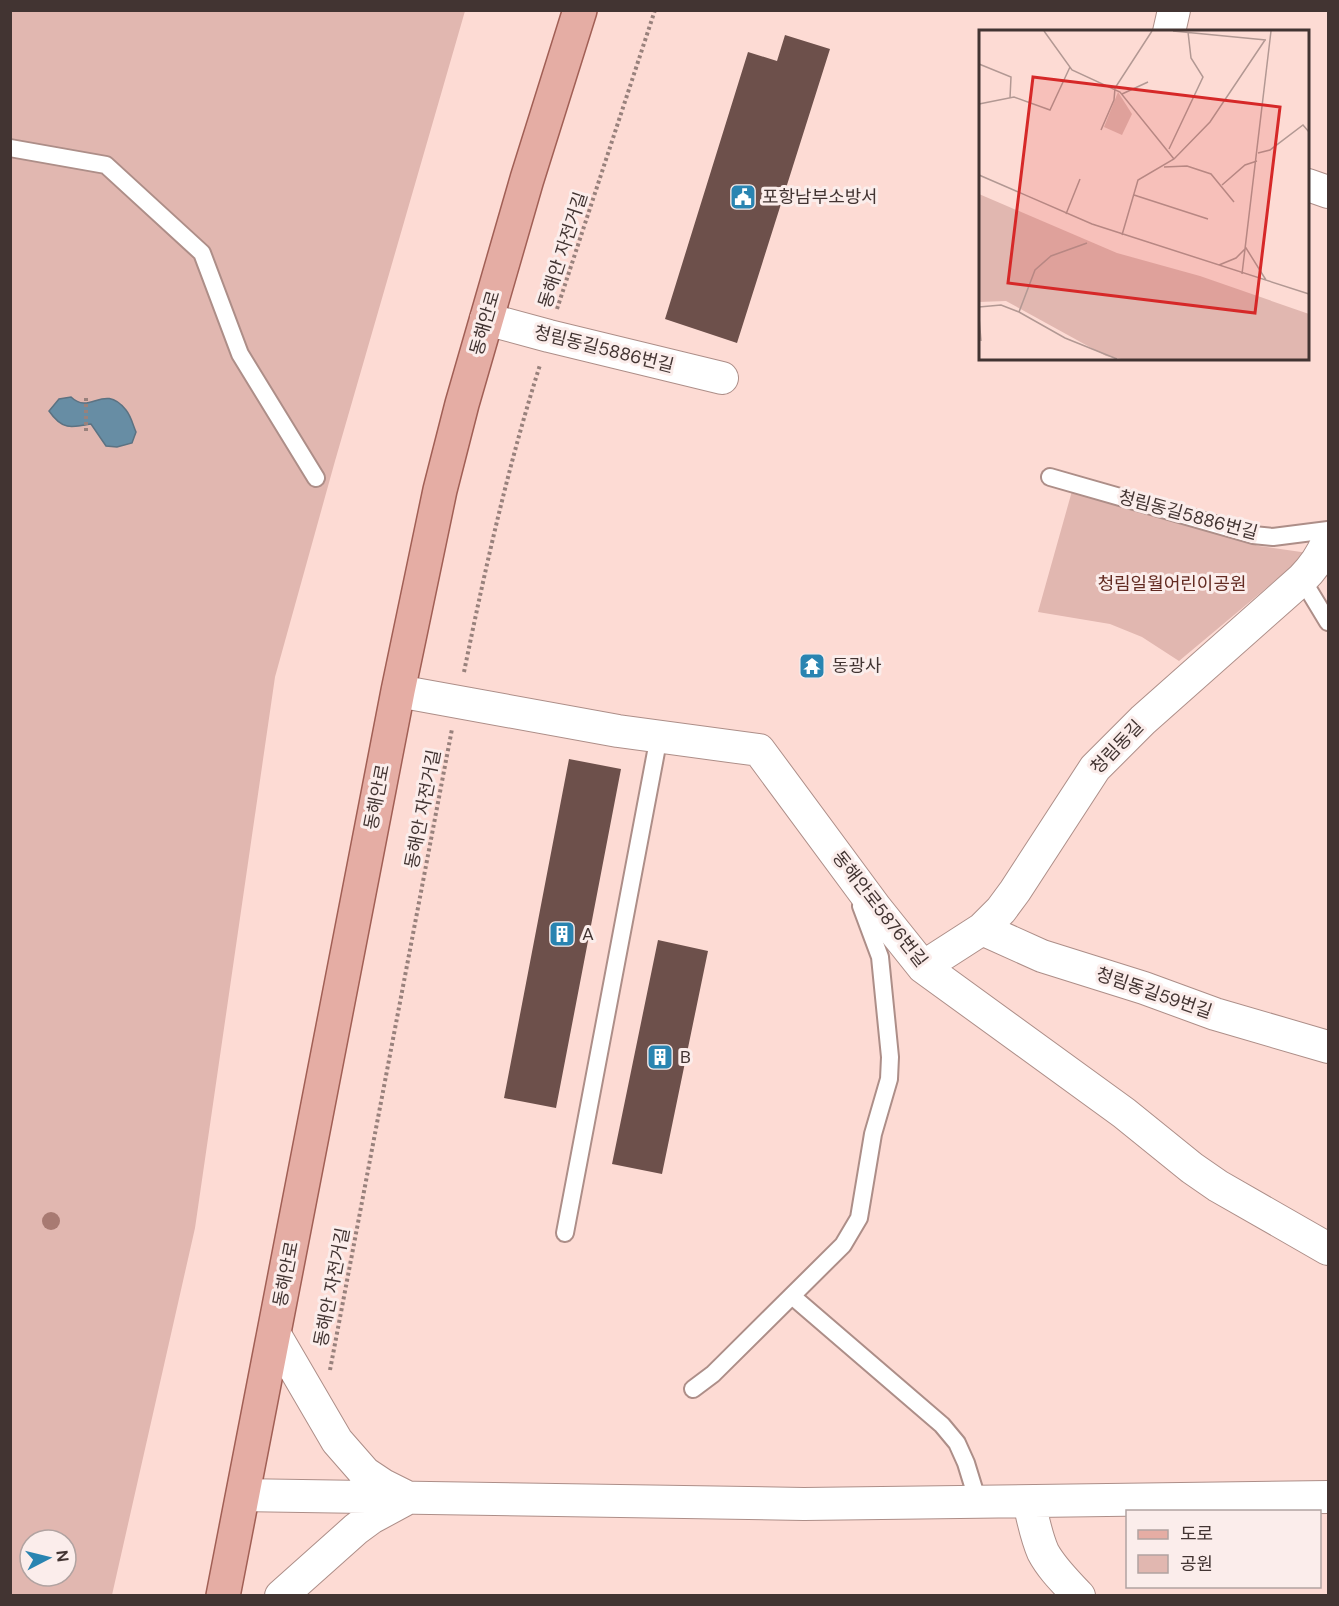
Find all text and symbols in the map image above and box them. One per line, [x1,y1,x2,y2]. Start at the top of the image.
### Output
inset map [979,30,1309,360]
public building icon: 포항남부소방서 [728,182,758,212]
place label: 포항남부소방서 [762,185,878,209]
street label: 동해안 자전거길 [533,189,593,311]
street label: 동해안로 [464,288,506,358]
street label: 청림동길5886번길 [531,320,677,378]
street label: 청림동길5886번길 [1116,485,1260,545]
park label: 청림일월어린이공원 [1097,572,1247,596]
temple icon: 동광사 [797,651,827,681]
place label: 동광사 [832,654,882,678]
street label: 청림동길 [1085,715,1149,779]
street label: 동해안 자전거길 [400,747,446,871]
street label: 동해안로 [359,762,395,832]
street label: 동해안로5876번길 [827,846,933,972]
building icon: A [547,919,577,949]
place label: A [582,922,594,946]
street label: 청림동길59번길 [1093,962,1215,1024]
building icon: B [645,1042,675,1072]
place label: B [680,1045,691,1069]
street label: 동해안 자전거길 [309,1225,355,1349]
street label: 동해안로 [268,1239,304,1309]
legend [1126,1510,1321,1588]
text: 도로 [1180,1522,1213,1546]
north arrow [18,1528,78,1588]
text: N [51,1549,74,1563]
text: 공원 [1180,1552,1213,1576]

